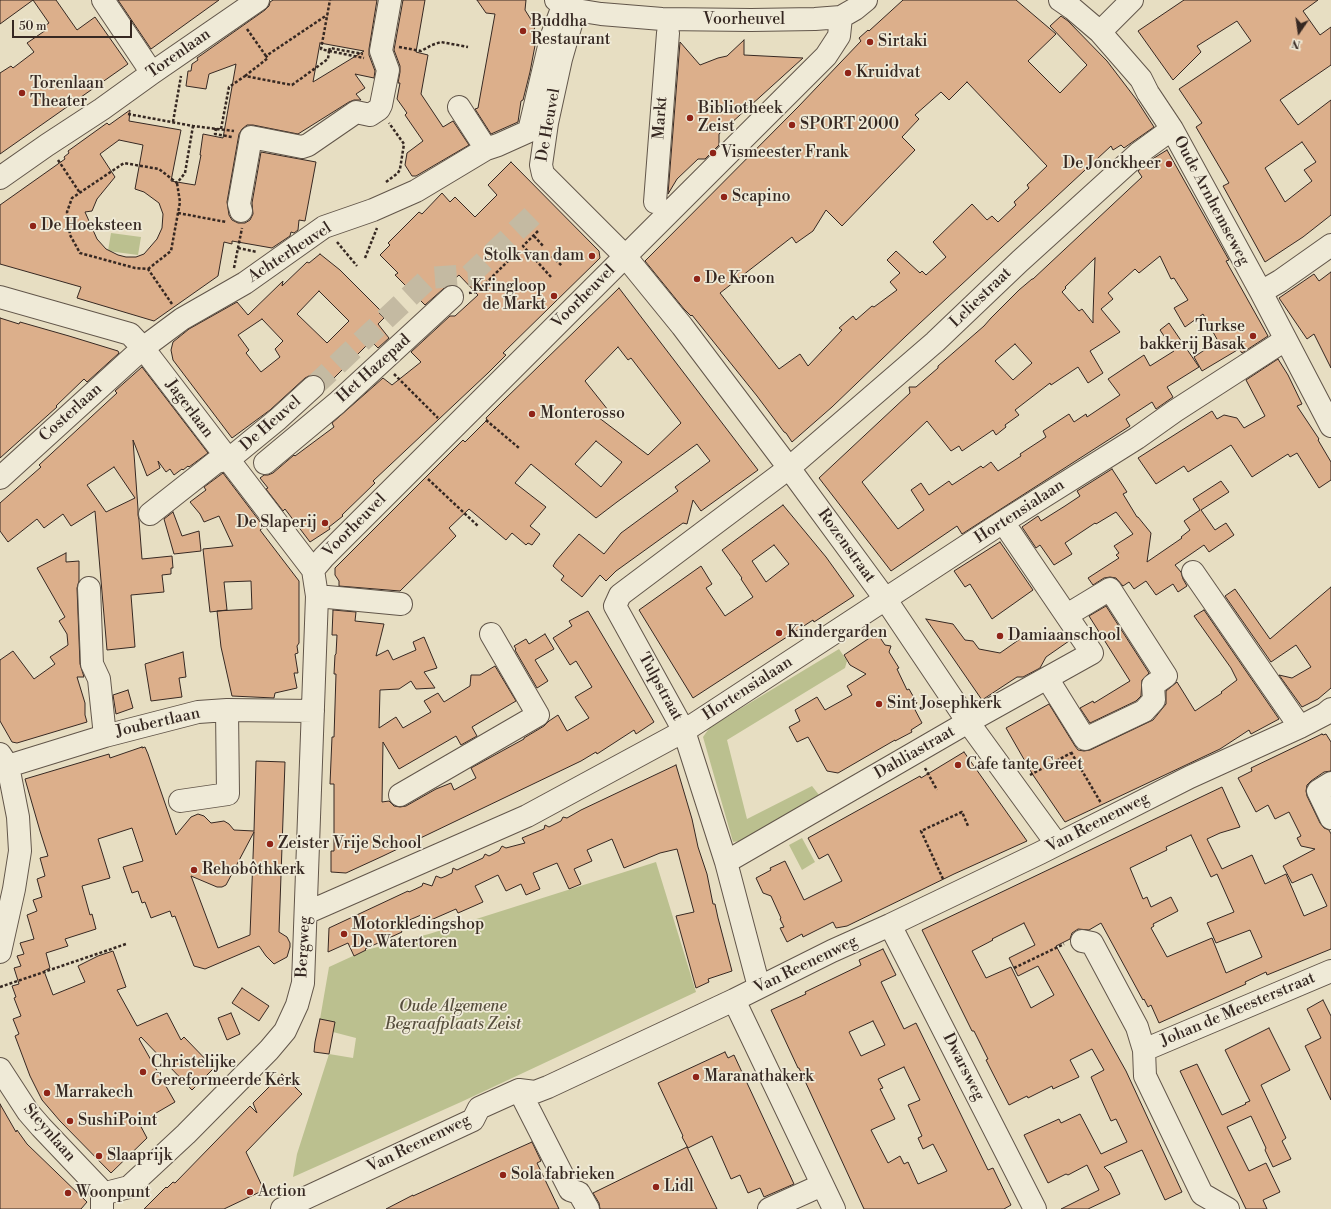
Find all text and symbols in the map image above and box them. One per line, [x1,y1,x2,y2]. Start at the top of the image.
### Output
street label: Voorheuvel [703,10,785,30]
scale bar [14,12,134,38]
place label: Buddha Restaurant [531,12,610,50]
north arrow [1279,12,1319,52]
text: 50 m [19,19,47,34]
street label: Torenlaan [143,25,215,83]
marker: Buddha Restaurant [518,26,528,36]
place label: Sirtaki [878,32,927,52]
text: N [1290,36,1302,51]
marker: Sirtaki [865,37,875,47]
place label: Kruidvat [856,63,920,83]
marker: Kruidvat [843,68,853,78]
place label: Torenlaan Theater [30,74,104,112]
street label: De Heuvel [533,87,565,163]
marker: Torenlaan Theater [17,88,27,98]
street label: Markt [650,96,672,140]
place label: Bibliotheek Zeist [698,99,782,137]
marker: Bibliotheek Zeist [685,113,695,123]
place label: SPORT 2000 [800,115,899,135]
marker: SPORT 2000 [787,120,797,130]
street label: Oude Arnhemseweg [1169,133,1253,269]
place label: Vismeester Frank [721,143,848,163]
marker: Vismeester Frank [708,148,718,158]
place label: De Jonckheer [1063,154,1161,174]
marker: De Jonckheer [1164,159,1174,169]
place label: Scapino [732,187,790,207]
marker: Scapino [719,192,729,202]
place label: De Hoeksteen [41,216,142,236]
street label: Achterheuvel [245,219,335,287]
marker: De Hoeksteen [28,221,38,231]
place label: Stolk van dam [484,246,584,266]
marker: Stolk van dam [587,251,597,261]
street label: Voorheuvel [548,261,620,333]
street label: Leliestraat [946,264,1016,332]
place label: De Kroon [705,269,775,289]
marker: De Kroon [692,274,702,284]
place label: Kringloop de Markt [472,277,546,315]
marker: Kringloop de Markt [549,291,559,301]
place label: Turkse bakkerij Basak [1140,317,1245,355]
street label: Het Hazepad [333,331,415,407]
marker: Turkse bakkerij Basak [1248,331,1258,341]
street label: Jagerlaan [161,376,217,442]
street label: Costerlaan [36,380,106,446]
street label: De Heuvel [237,392,305,456]
place label: Monterosso [540,404,625,424]
marker: Monterosso [527,409,537,419]
street label: Hortensialaan [972,476,1068,548]
street label: Voorheuvel [319,490,391,562]
street label: Rozenstraat [813,505,879,587]
place label: De Slaperij [236,513,317,533]
marker: De Slaperij [320,518,330,528]
place label: Kindergarden [787,623,887,643]
place label: Damiaanschool [1008,626,1121,646]
marker: Kindergarden [774,628,784,638]
marker: Damiaanschool [995,631,1005,641]
street label: Tulpstraat [634,650,686,724]
street label: Hortensialaan [700,653,796,725]
place label: Sint Josephkerk [887,694,1001,714]
marker: Sint Josephkerk [874,699,884,709]
street label: Joubertlaan [114,704,202,742]
street label: Dahliastraat [871,722,959,784]
place label: Cafe tante Greet [966,755,1083,775]
marker: Cafe tante Greet [953,760,963,770]
street label: Van Reenenweg [1044,789,1152,857]
place label: Zeister Vrije School [278,834,421,854]
marker: Zeister Vrije School [265,839,275,849]
place label: Rehobôthkerk [202,860,304,880]
marker: Rehobôthkerk [189,865,199,875]
place label: Motorkledingshop De Watertoren [352,915,484,953]
street label: Bergweg [293,916,315,978]
marker: Motorkledingshop De Watertoren [339,929,349,939]
street label: Van Reenenweg [751,932,861,998]
street label: Johan de Meesterstraat [1158,969,1318,1051]
park label: Oude Algemene Begraafplaats Zeist [385,997,521,1035]
street label: Dwarsweg [938,1030,988,1104]
place label: Christelijke Gereformeerde Kerk [151,1053,300,1091]
marker: Christelijke Gereformeerde Kerk [138,1067,148,1077]
place label: Maranathakerk [704,1067,814,1087]
marker: Maranathakerk [691,1072,701,1082]
place label: Marrakech [55,1083,133,1103]
marker: Marrakech [42,1088,52,1098]
street label: Steynlaan [19,1100,79,1166]
place label: SushiPoint [78,1111,157,1131]
street label: Van Reenenweg [364,1111,474,1177]
marker: SushiPoint [65,1116,75,1126]
place label: Slaaprijk [107,1146,172,1166]
marker: Slaaprijk [94,1151,104,1161]
place label: Sola fabrieken [511,1165,615,1185]
marker: Sola fabrieken [498,1170,508,1180]
place label: Lidl [664,1177,694,1197]
place label: Action [258,1182,306,1202]
marker: Lidl [651,1182,661,1192]
place label: Woonpunt [76,1183,151,1203]
marker: Action [245,1187,255,1197]
marker: Woonpunt [63,1188,73,1198]

